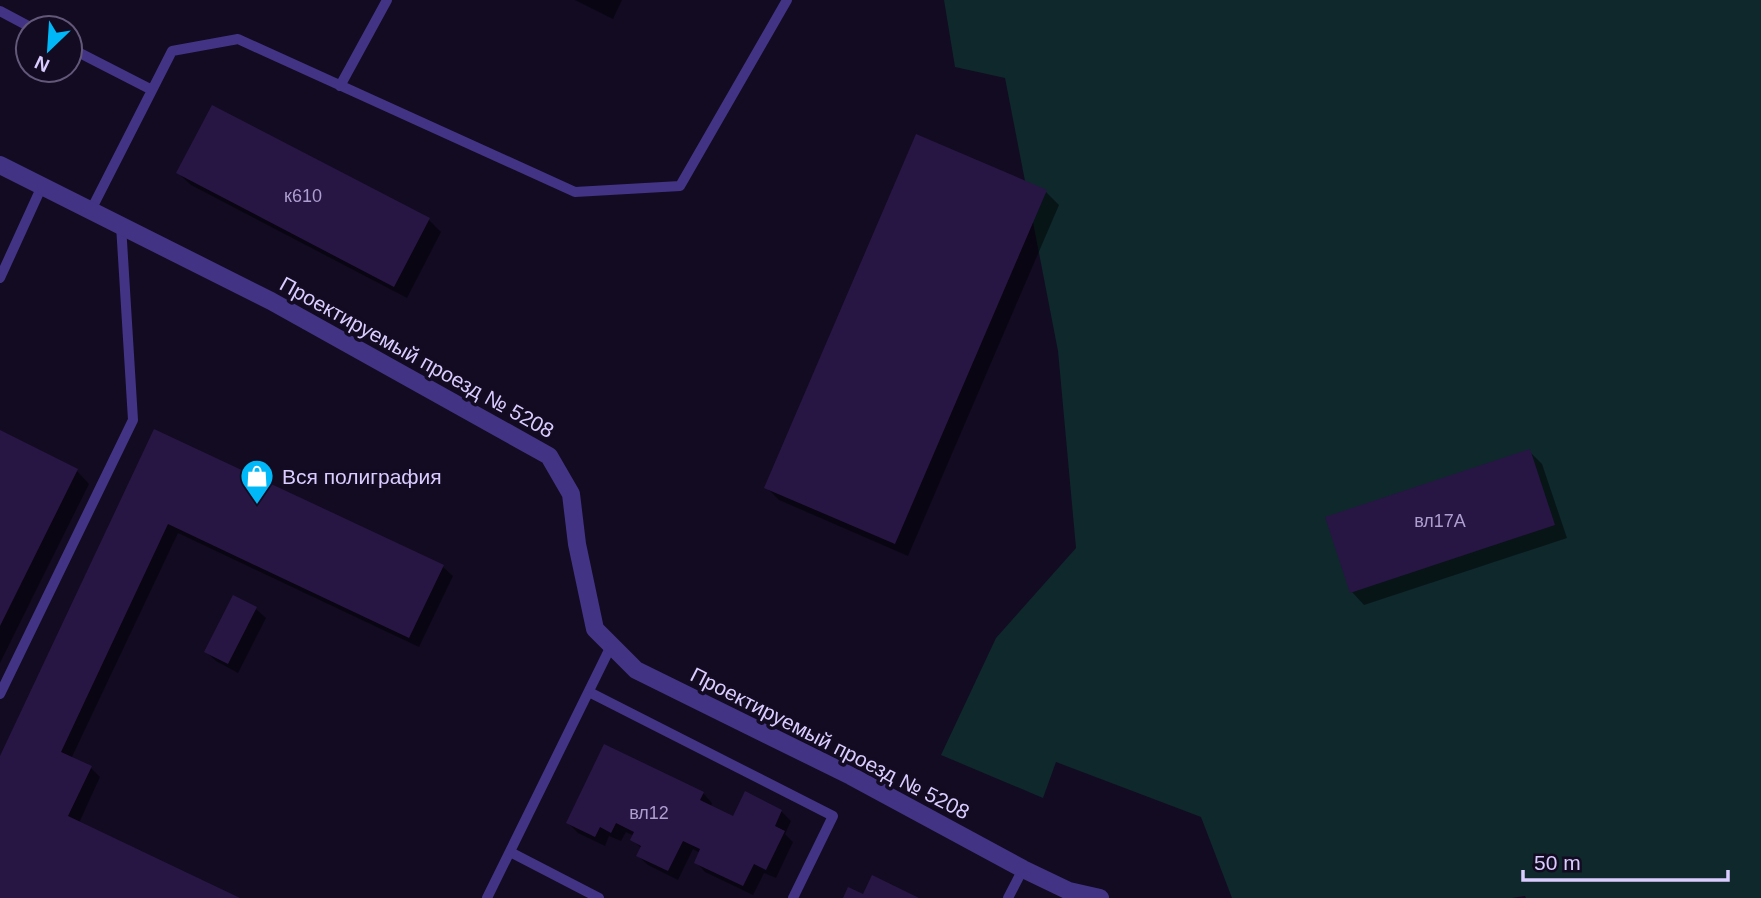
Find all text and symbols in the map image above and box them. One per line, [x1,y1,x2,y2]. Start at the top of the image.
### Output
north arrow [14,14,84,84]
text: N [31,52,53,76]
house number: к610 [284,186,322,206]
street label: Проектируемый проезд № 5208 [276,272,558,442]
shop icon: Вся полиграфия [238,457,276,506]
place label: Вся полиграфия [282,465,442,488]
house number: вл17А [1414,511,1466,531]
street label: Проектируемый проезд № 5208 [687,662,973,824]
house number: вл12 [629,803,669,823]
scale bar [1523,838,1728,882]
text: 50 m [1534,851,1581,874]

